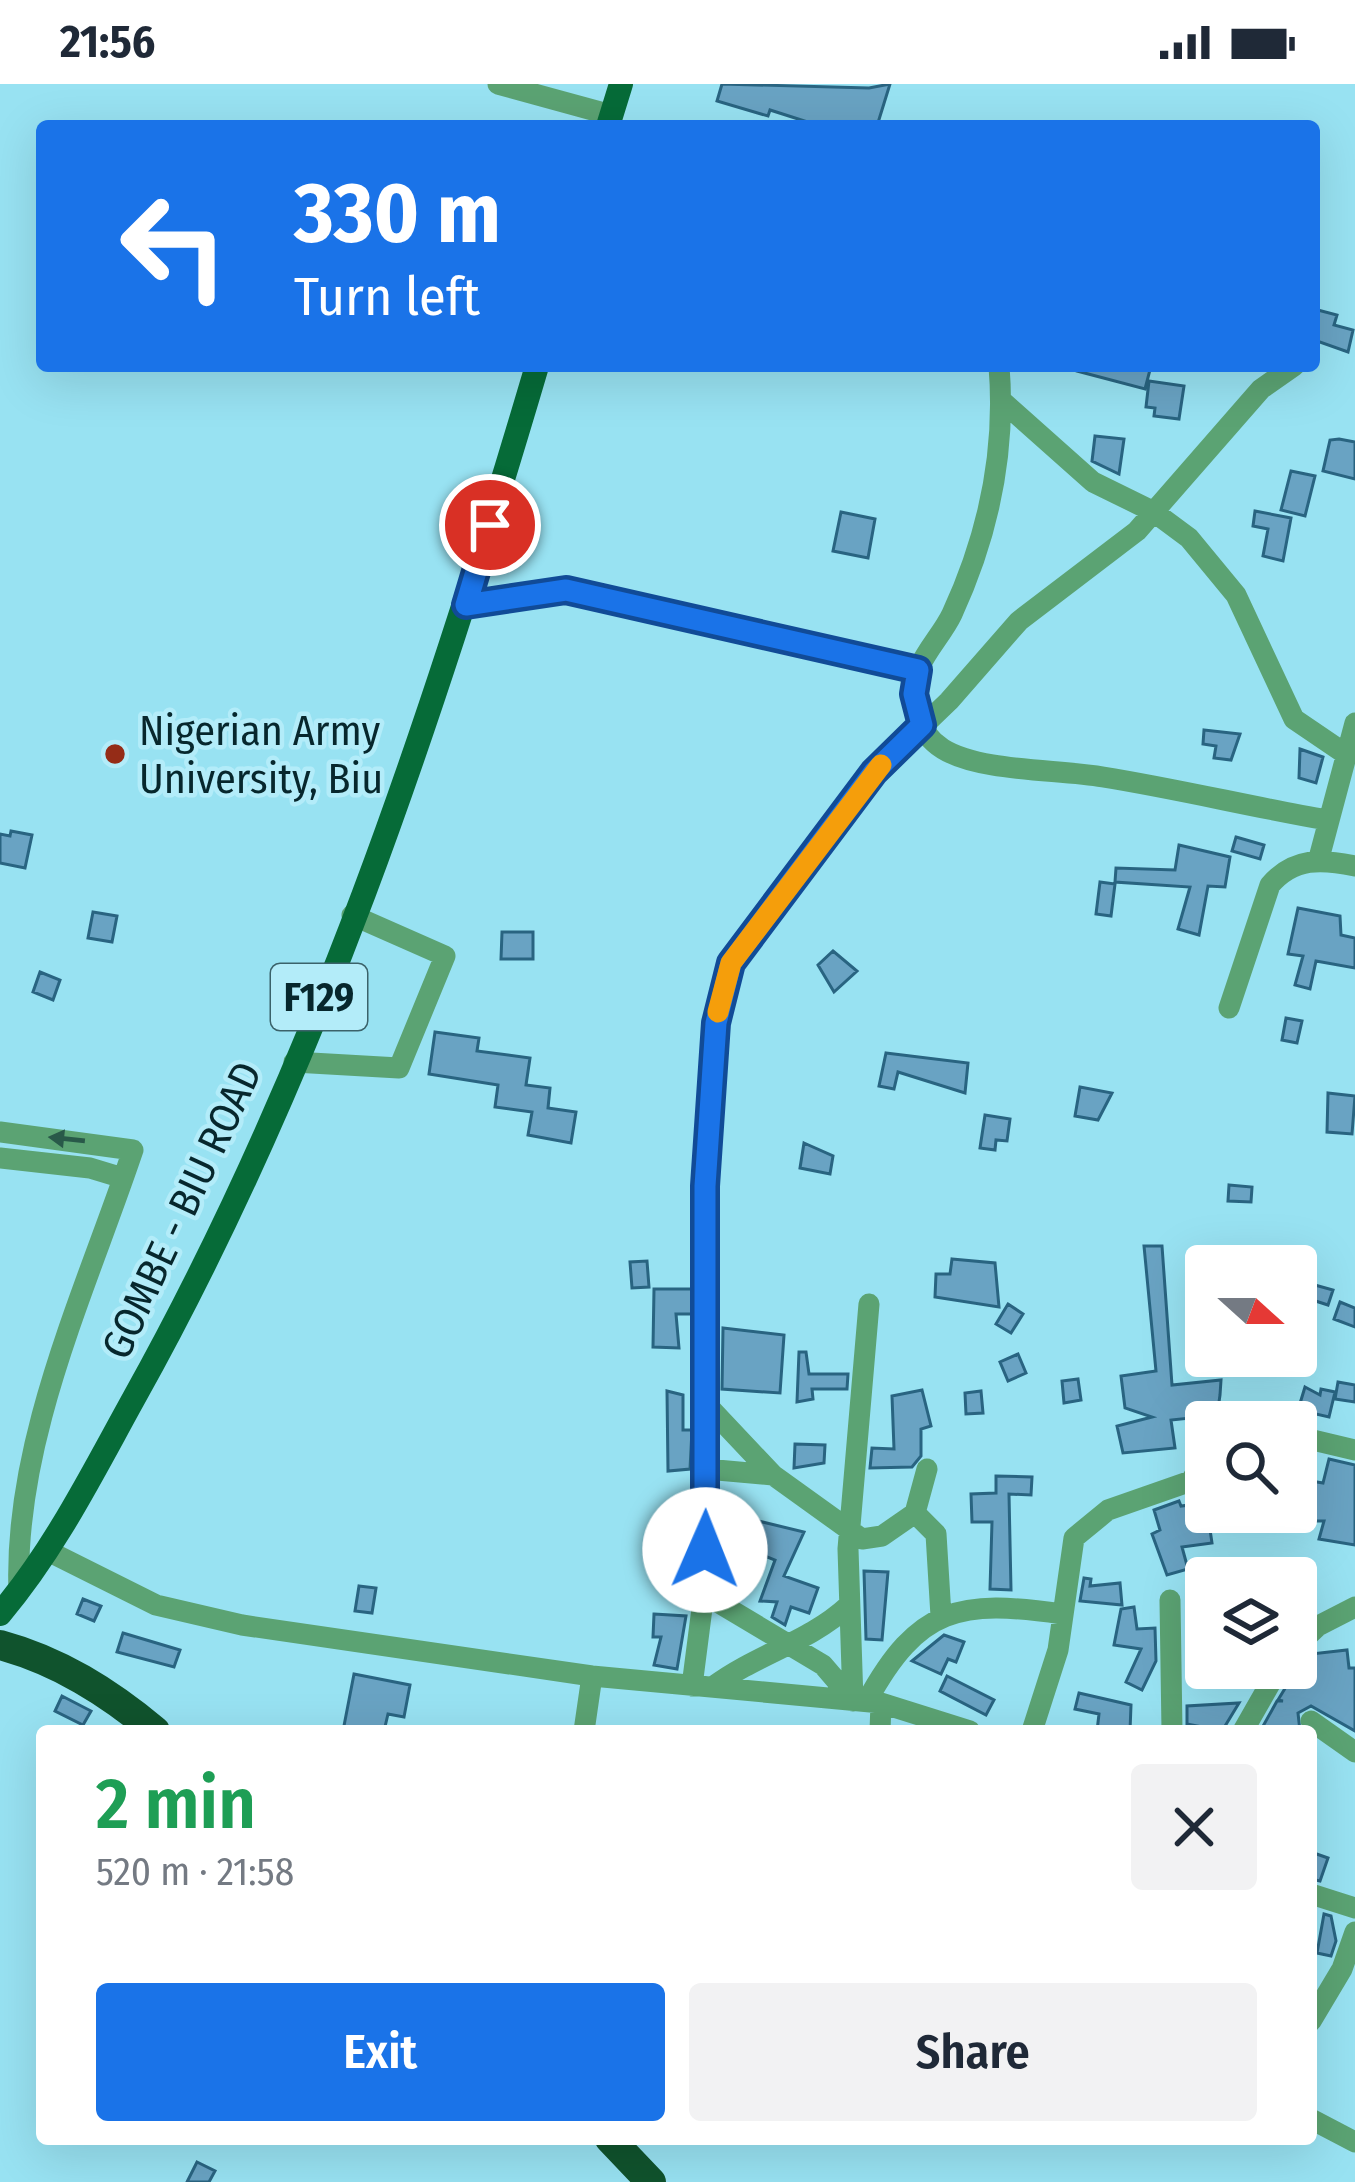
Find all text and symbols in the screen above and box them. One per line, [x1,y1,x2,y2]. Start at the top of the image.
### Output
text: 21:56 [60,15,155,69]
text: 330 m [294,163,501,264]
icon: left [96,168,252,324]
text: Turn left [294,265,480,329]
pin [439,474,541,576]
icon: arrive [457,492,523,558]
place label: Nigerian Army University, Biu [139,706,383,804]
marker: Nigerian Army University, Biu [102,741,128,767]
road number: F129 [271,964,367,1030]
street label: GOMBE - BIU ROAD [91,1054,272,1367]
one-way arrow [48,1129,85,1148]
north arrow [1185,1245,1317,1377]
map controls [1185,1245,1317,1689]
button: search [1185,1401,1317,1533]
position arrow [642,1487,768,1613]
button: layers [1185,1557,1317,1689]
text: 2 min [96,1761,256,1847]
button: close [1131,1764,1257,1890]
text: 520 m · 21:58 [96,1849,294,1895]
button: Exit [96,1983,665,2121]
button: Share [689,1983,1257,2121]

